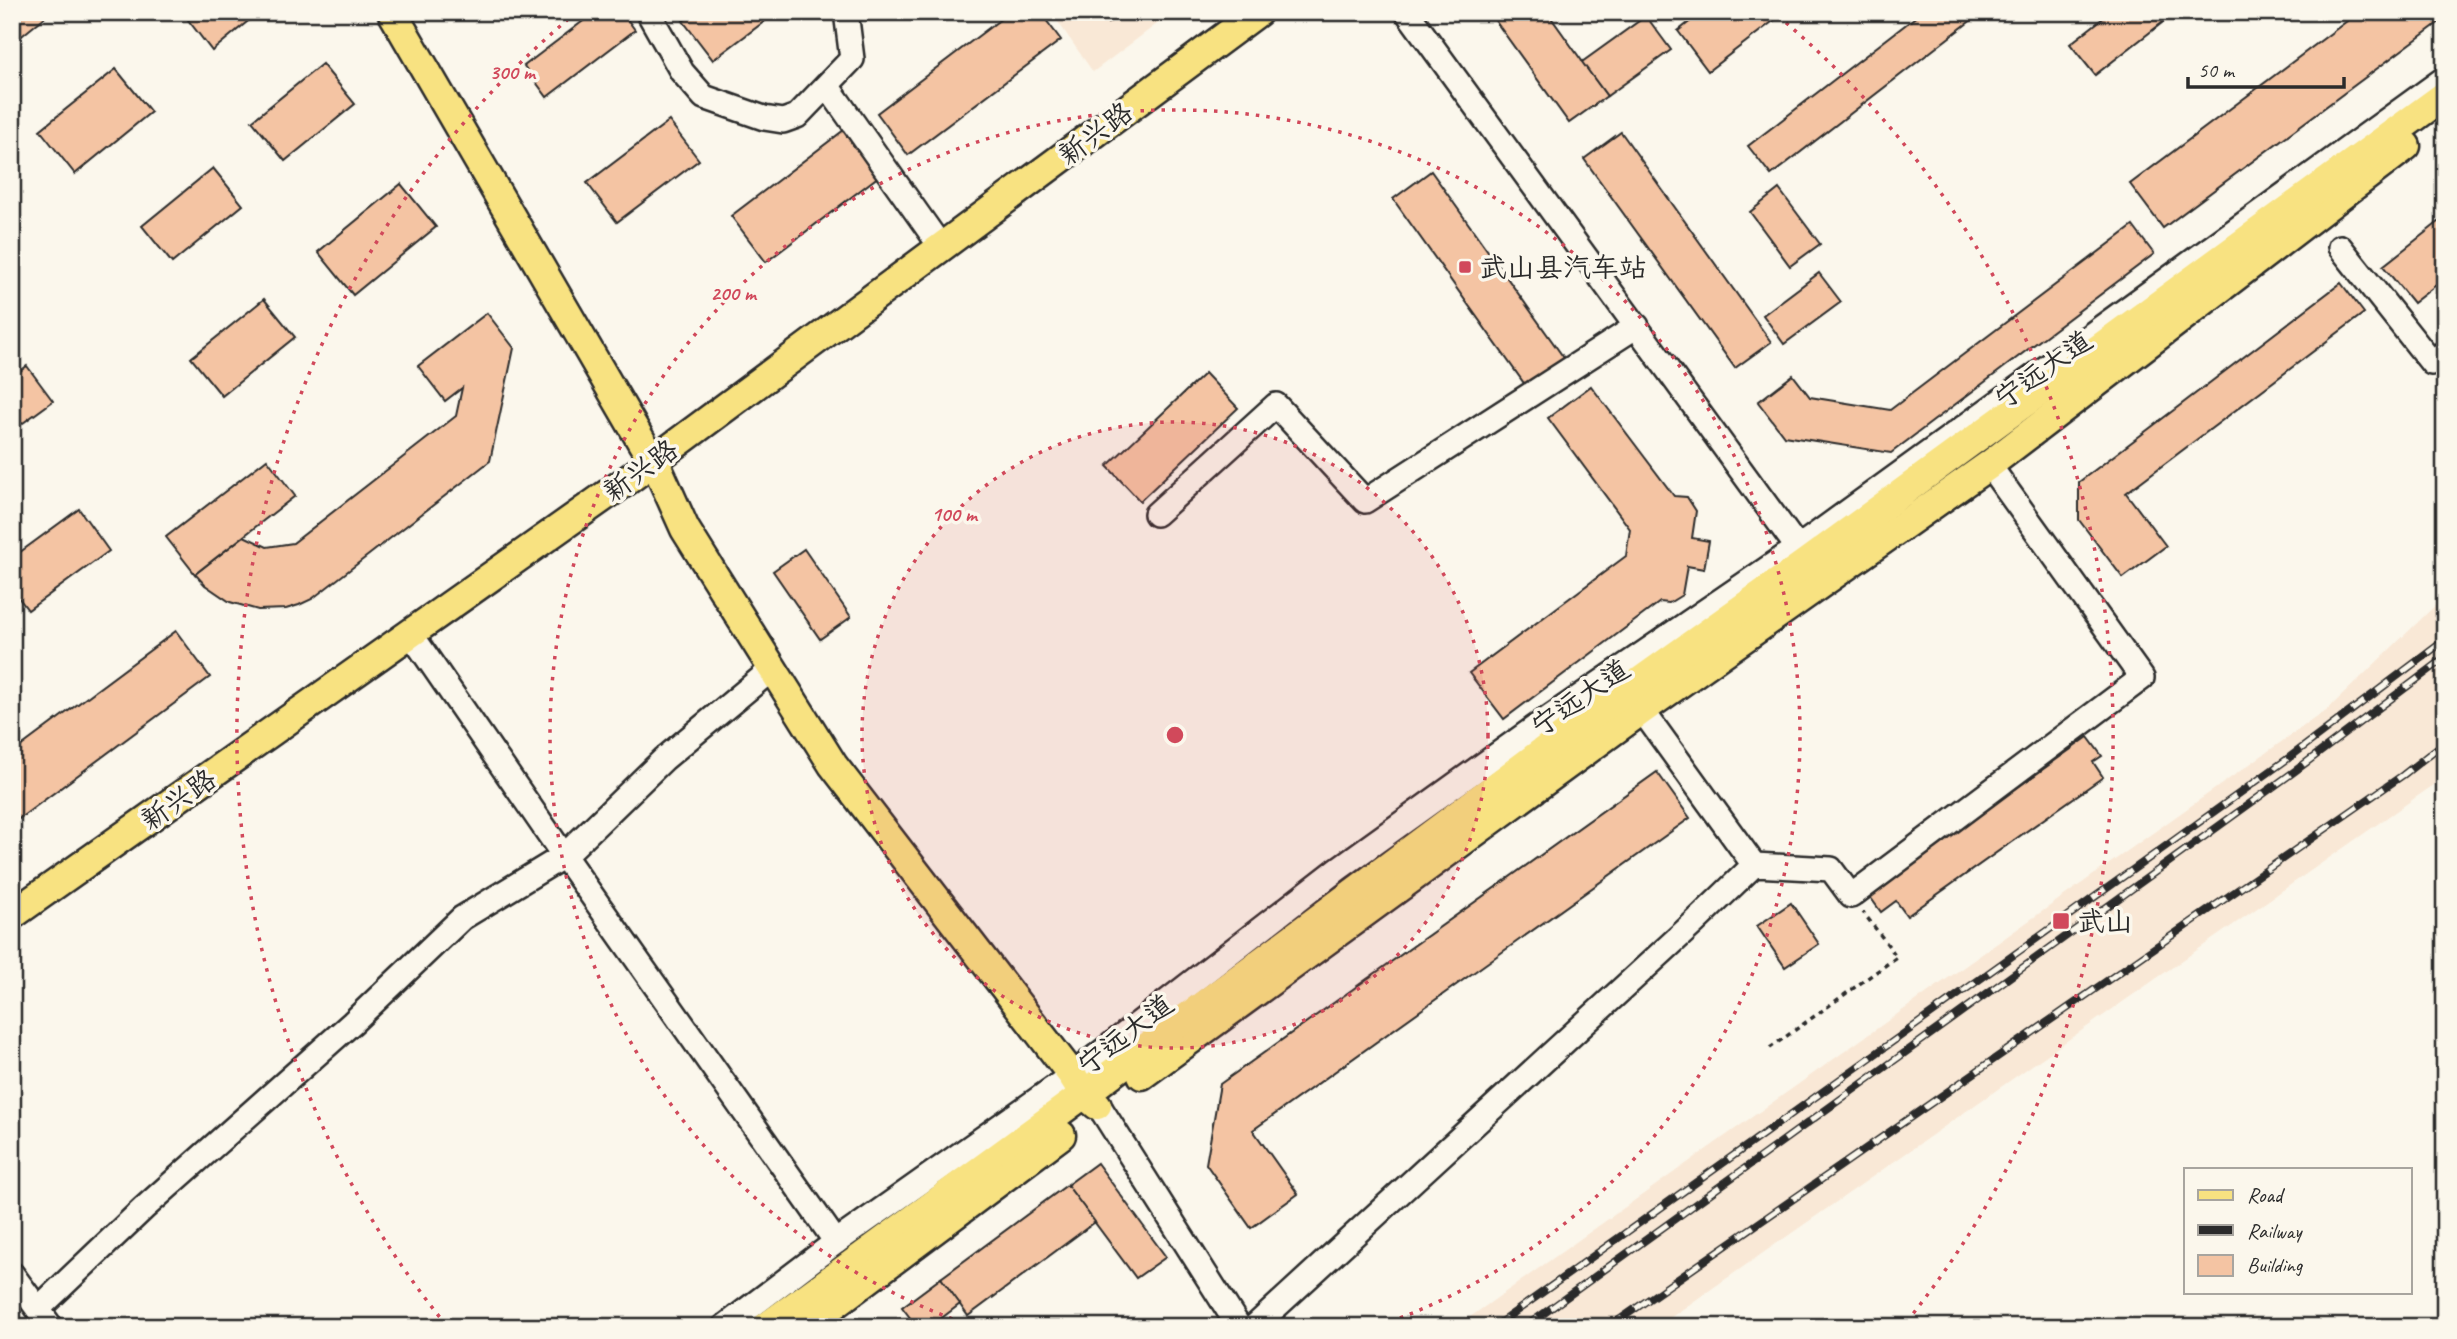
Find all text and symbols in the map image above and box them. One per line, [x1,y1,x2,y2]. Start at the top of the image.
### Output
scale bar [2188,46,2343,90]
text: 50 m [2198,57,2236,83]
text: 300 m [489,59,537,85]
street label: 新兴路 [1051,94,1139,173]
place label: 武山县汽车站 [1479,250,1647,285]
marker: 武山县汽车站 [1457,259,1473,275]
text: 200 m [710,280,758,306]
street label: 宁远大道 [1988,322,2099,416]
street label: 新兴路 [596,432,685,509]
text: 100 m [931,501,979,527]
street label: 宁远大道 [1524,651,1636,744]
centre of rings [1163,723,1187,747]
street label: 新兴路 [134,761,223,838]
place label: 武山 [2077,904,2133,939]
marker: 武山 [2051,911,2071,931]
street label: 宁远大道 [1070,986,1180,1083]
legend [2184,1168,2412,1294]
text: Road [2247,1182,2286,1208]
text: Railway [2247,1218,2303,1244]
text: Building [2247,1252,2304,1278]

